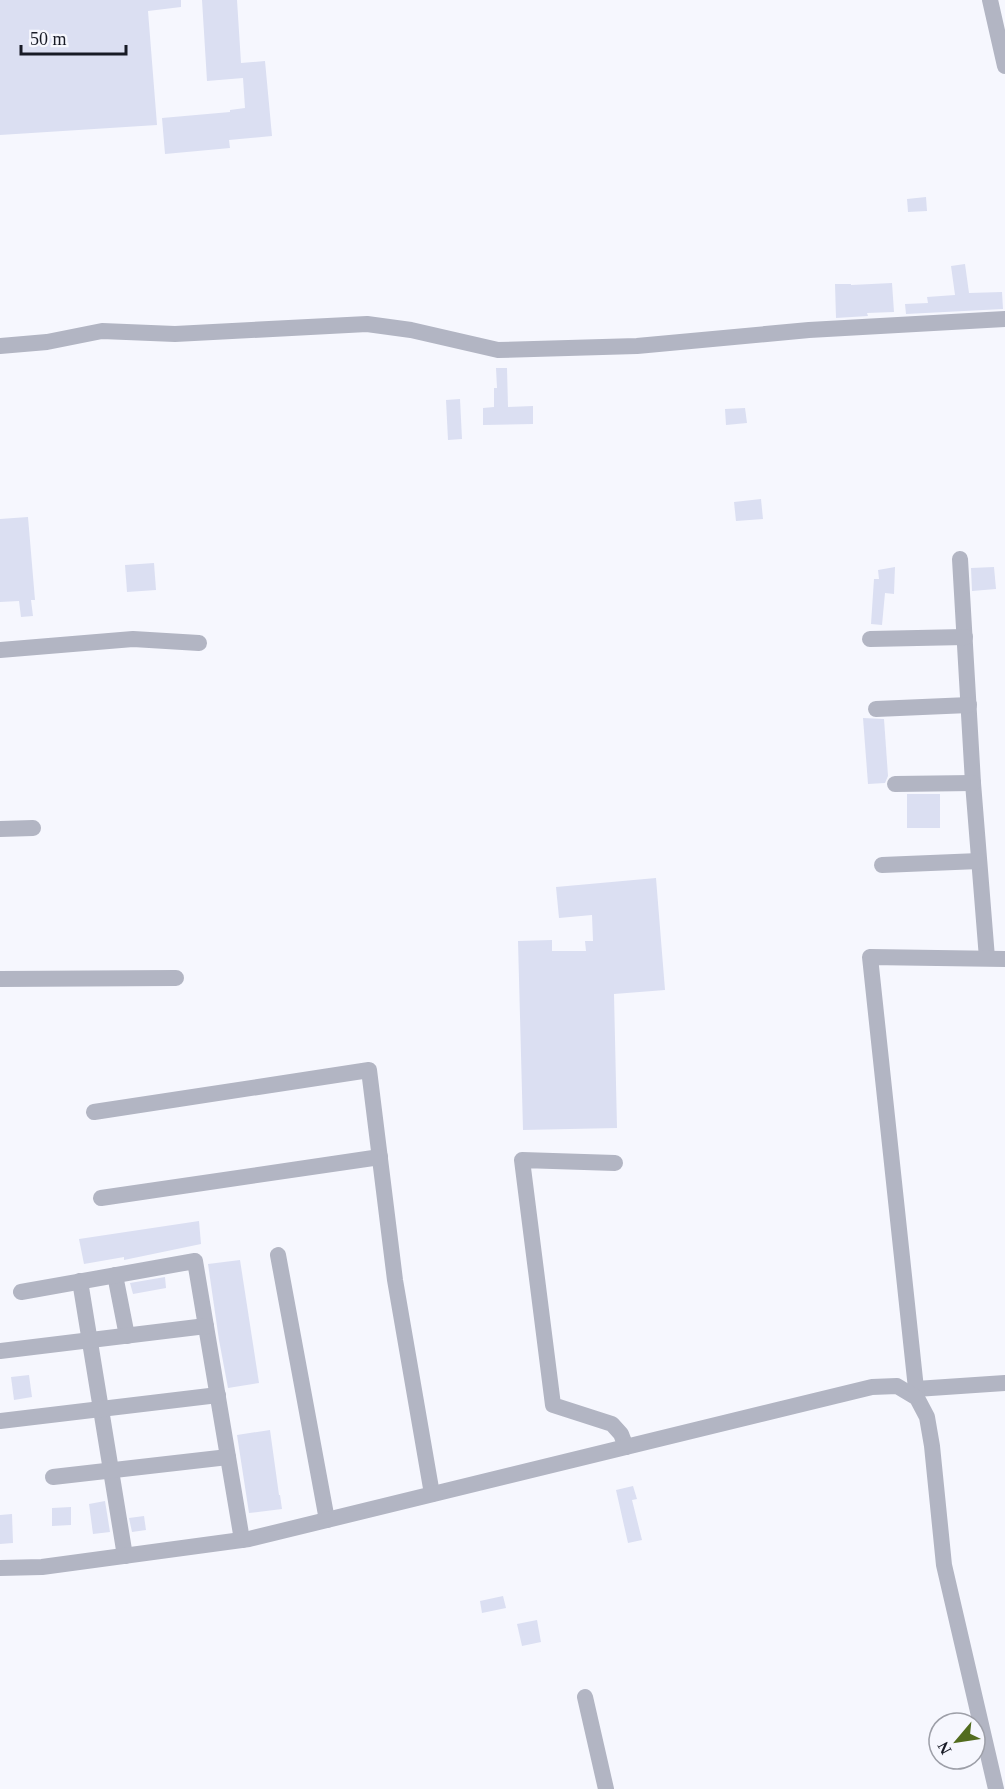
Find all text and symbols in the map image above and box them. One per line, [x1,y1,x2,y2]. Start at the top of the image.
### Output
scale bar [21,18,126,56]
text: 50 m [30,29,67,49]
north arrow [927,1711,987,1771]
text: N [934,1738,955,1757]

